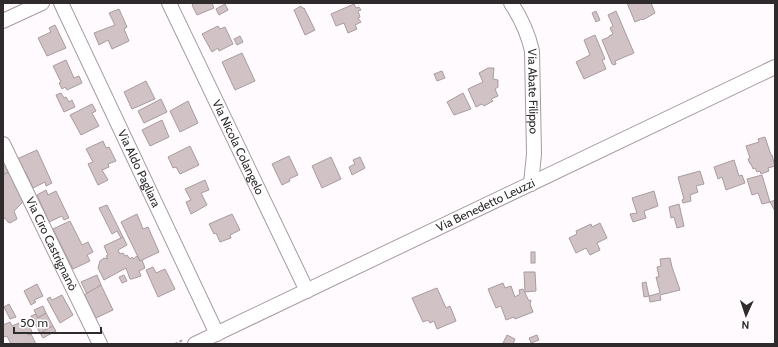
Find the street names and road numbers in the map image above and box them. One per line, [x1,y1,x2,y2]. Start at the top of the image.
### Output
street label: Via Abate Filippo [525,48,542,135]
street label: Via Nicola Colangelo [209,97,268,197]
street label: Via Aldo Pagliara [115,127,164,210]
street label: Via Benedetto Leuzzi [434,175,537,235]
street label: Via Ciro Castrignanò [23,194,81,293]

